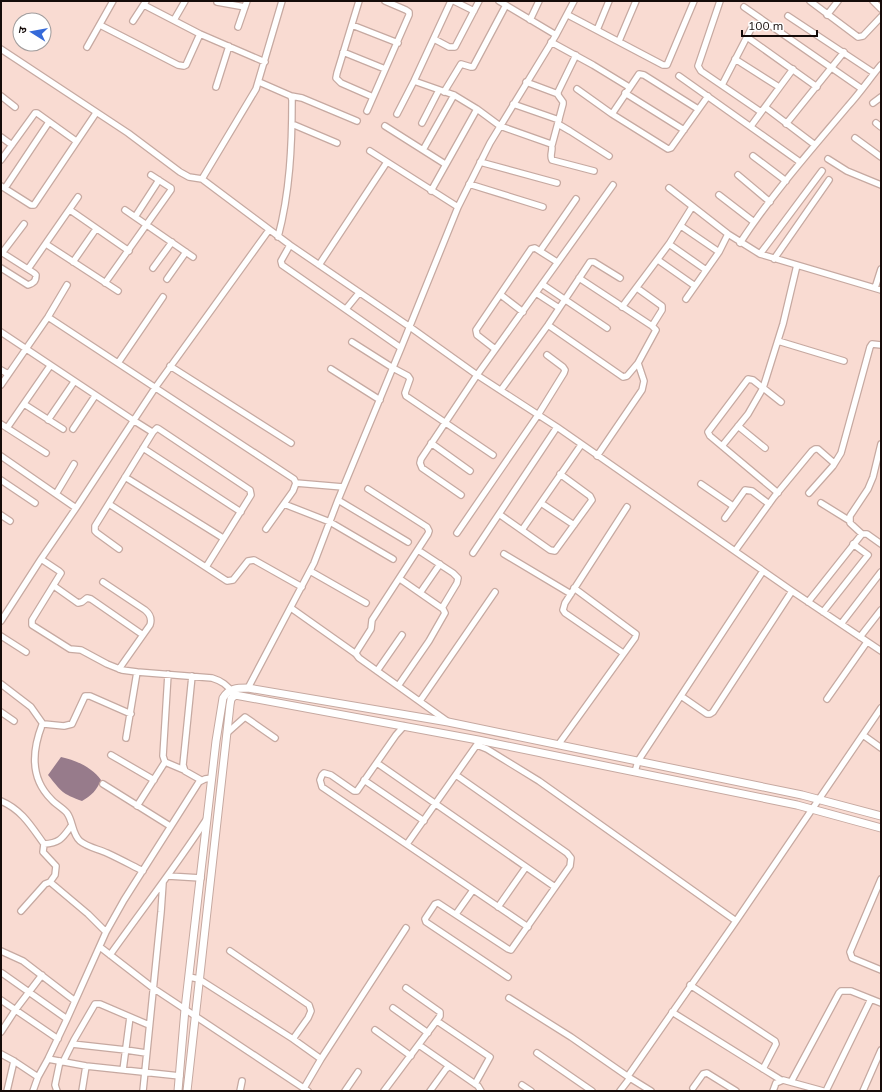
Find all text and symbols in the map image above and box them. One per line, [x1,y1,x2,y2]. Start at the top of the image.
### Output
north arrow [12,12,52,52]
scale bar [742,12,817,38]
text: 100 m [748,18,783,33]
text: उ [15,25,30,35]

